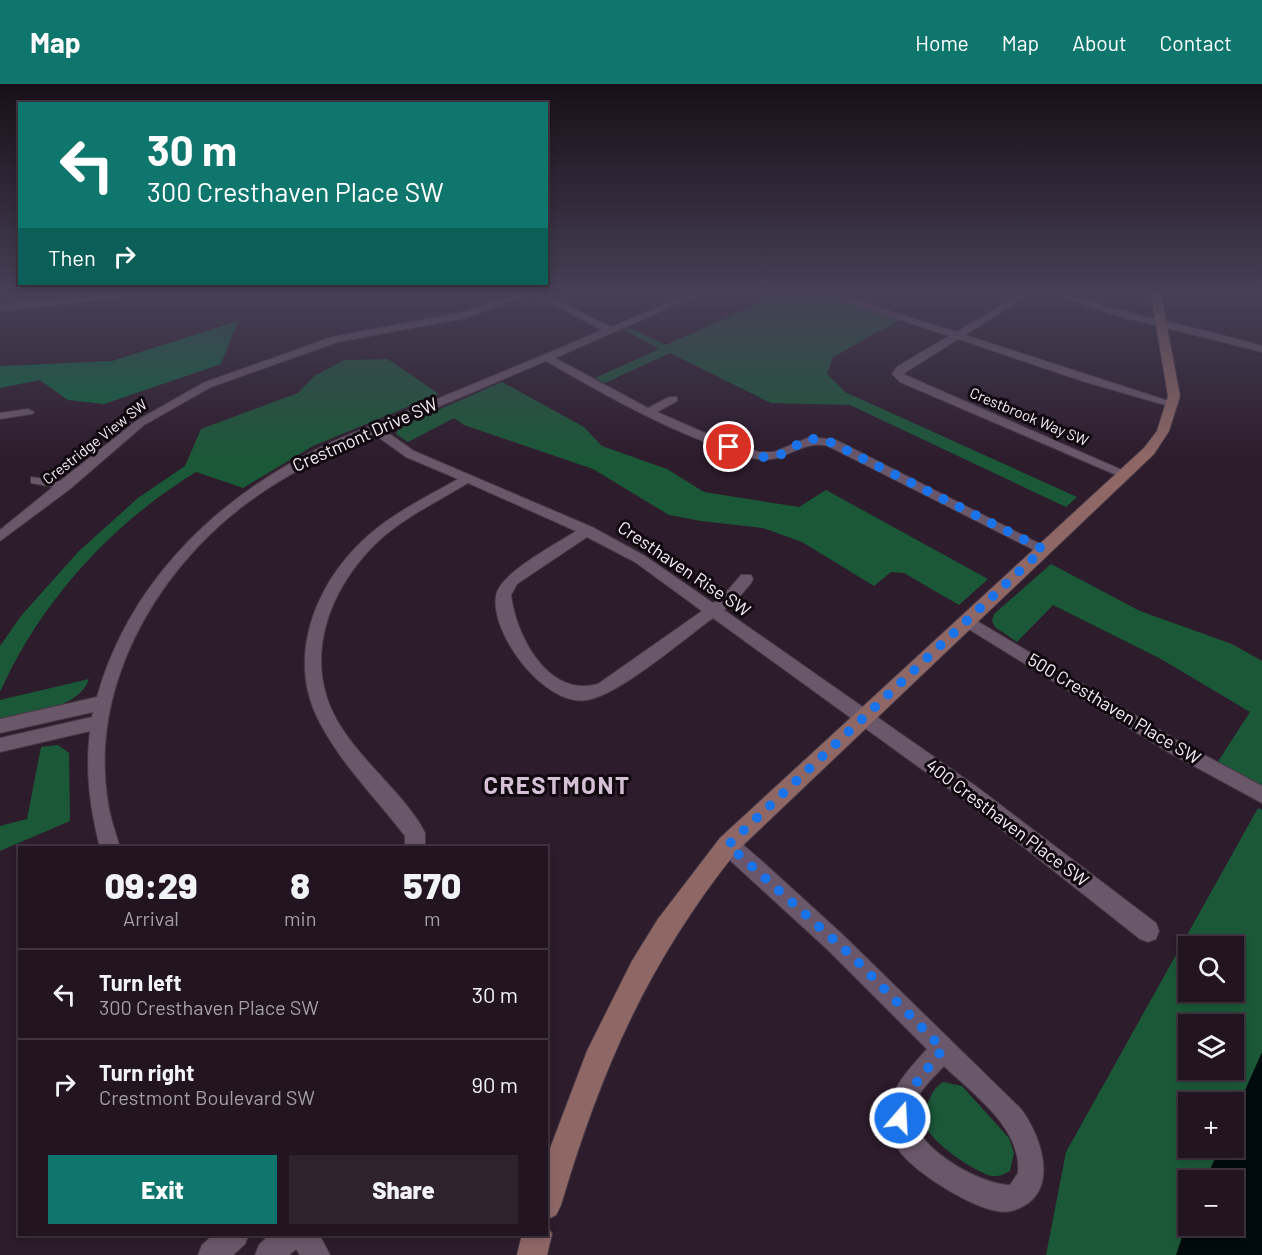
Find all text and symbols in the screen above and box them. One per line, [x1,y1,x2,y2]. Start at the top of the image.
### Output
text: Map [30,25,81,59]
text: Home [915,30,969,55]
text: Map [1002,30,1039,55]
text: About [1072,30,1127,55]
text: Contact [1160,30,1232,55]
text: 30 m [147,124,237,174]
icon: left [48,126,126,204]
text: 300 Cresthaven Place SW [147,175,444,207]
icon: right [108,240,141,273]
text: Then [48,244,96,270]
street label: Crestbrook Way SW [967,383,1091,449]
street label: Crestmont Drive SW [289,392,441,476]
street label: Crestridge View SW [39,395,150,488]
pin [703,421,754,472]
icon: arrive [712,430,745,463]
street label: Cresthaven Rise SW [614,516,755,621]
street label: 500 Cresthaven Place SW [1024,648,1205,769]
street label: 400 Cresthaven Place SW [922,754,1094,891]
district label: CRESTMONT [483,770,631,799]
text: 09:29 [105,863,197,906]
text: 8 [290,863,310,906]
text: 570 [403,863,461,906]
text: Arrival [123,906,179,930]
text: min [284,906,316,930]
text: m [424,906,440,930]
map controls [1178,936,1244,1236]
button: search [1178,936,1244,1002]
text: Turn left [99,969,182,995]
icon: left [48,978,81,1011]
text: 30 m [472,981,518,1007]
text: 300 Cresthaven Place SW [99,995,319,1019]
button: layers [1178,1014,1244,1080]
text: Turn right [99,1059,194,1085]
icon: right [48,1068,81,1101]
text: 90 m [472,1071,518,1097]
text: Crestmont Boulevard SW [99,1085,315,1109]
position arrow [868,1086,932,1150]
button: + [1178,1092,1244,1158]
button: Exit [48,1155,277,1224]
button: Share [289,1155,518,1224]
button: − [1178,1170,1244,1236]

